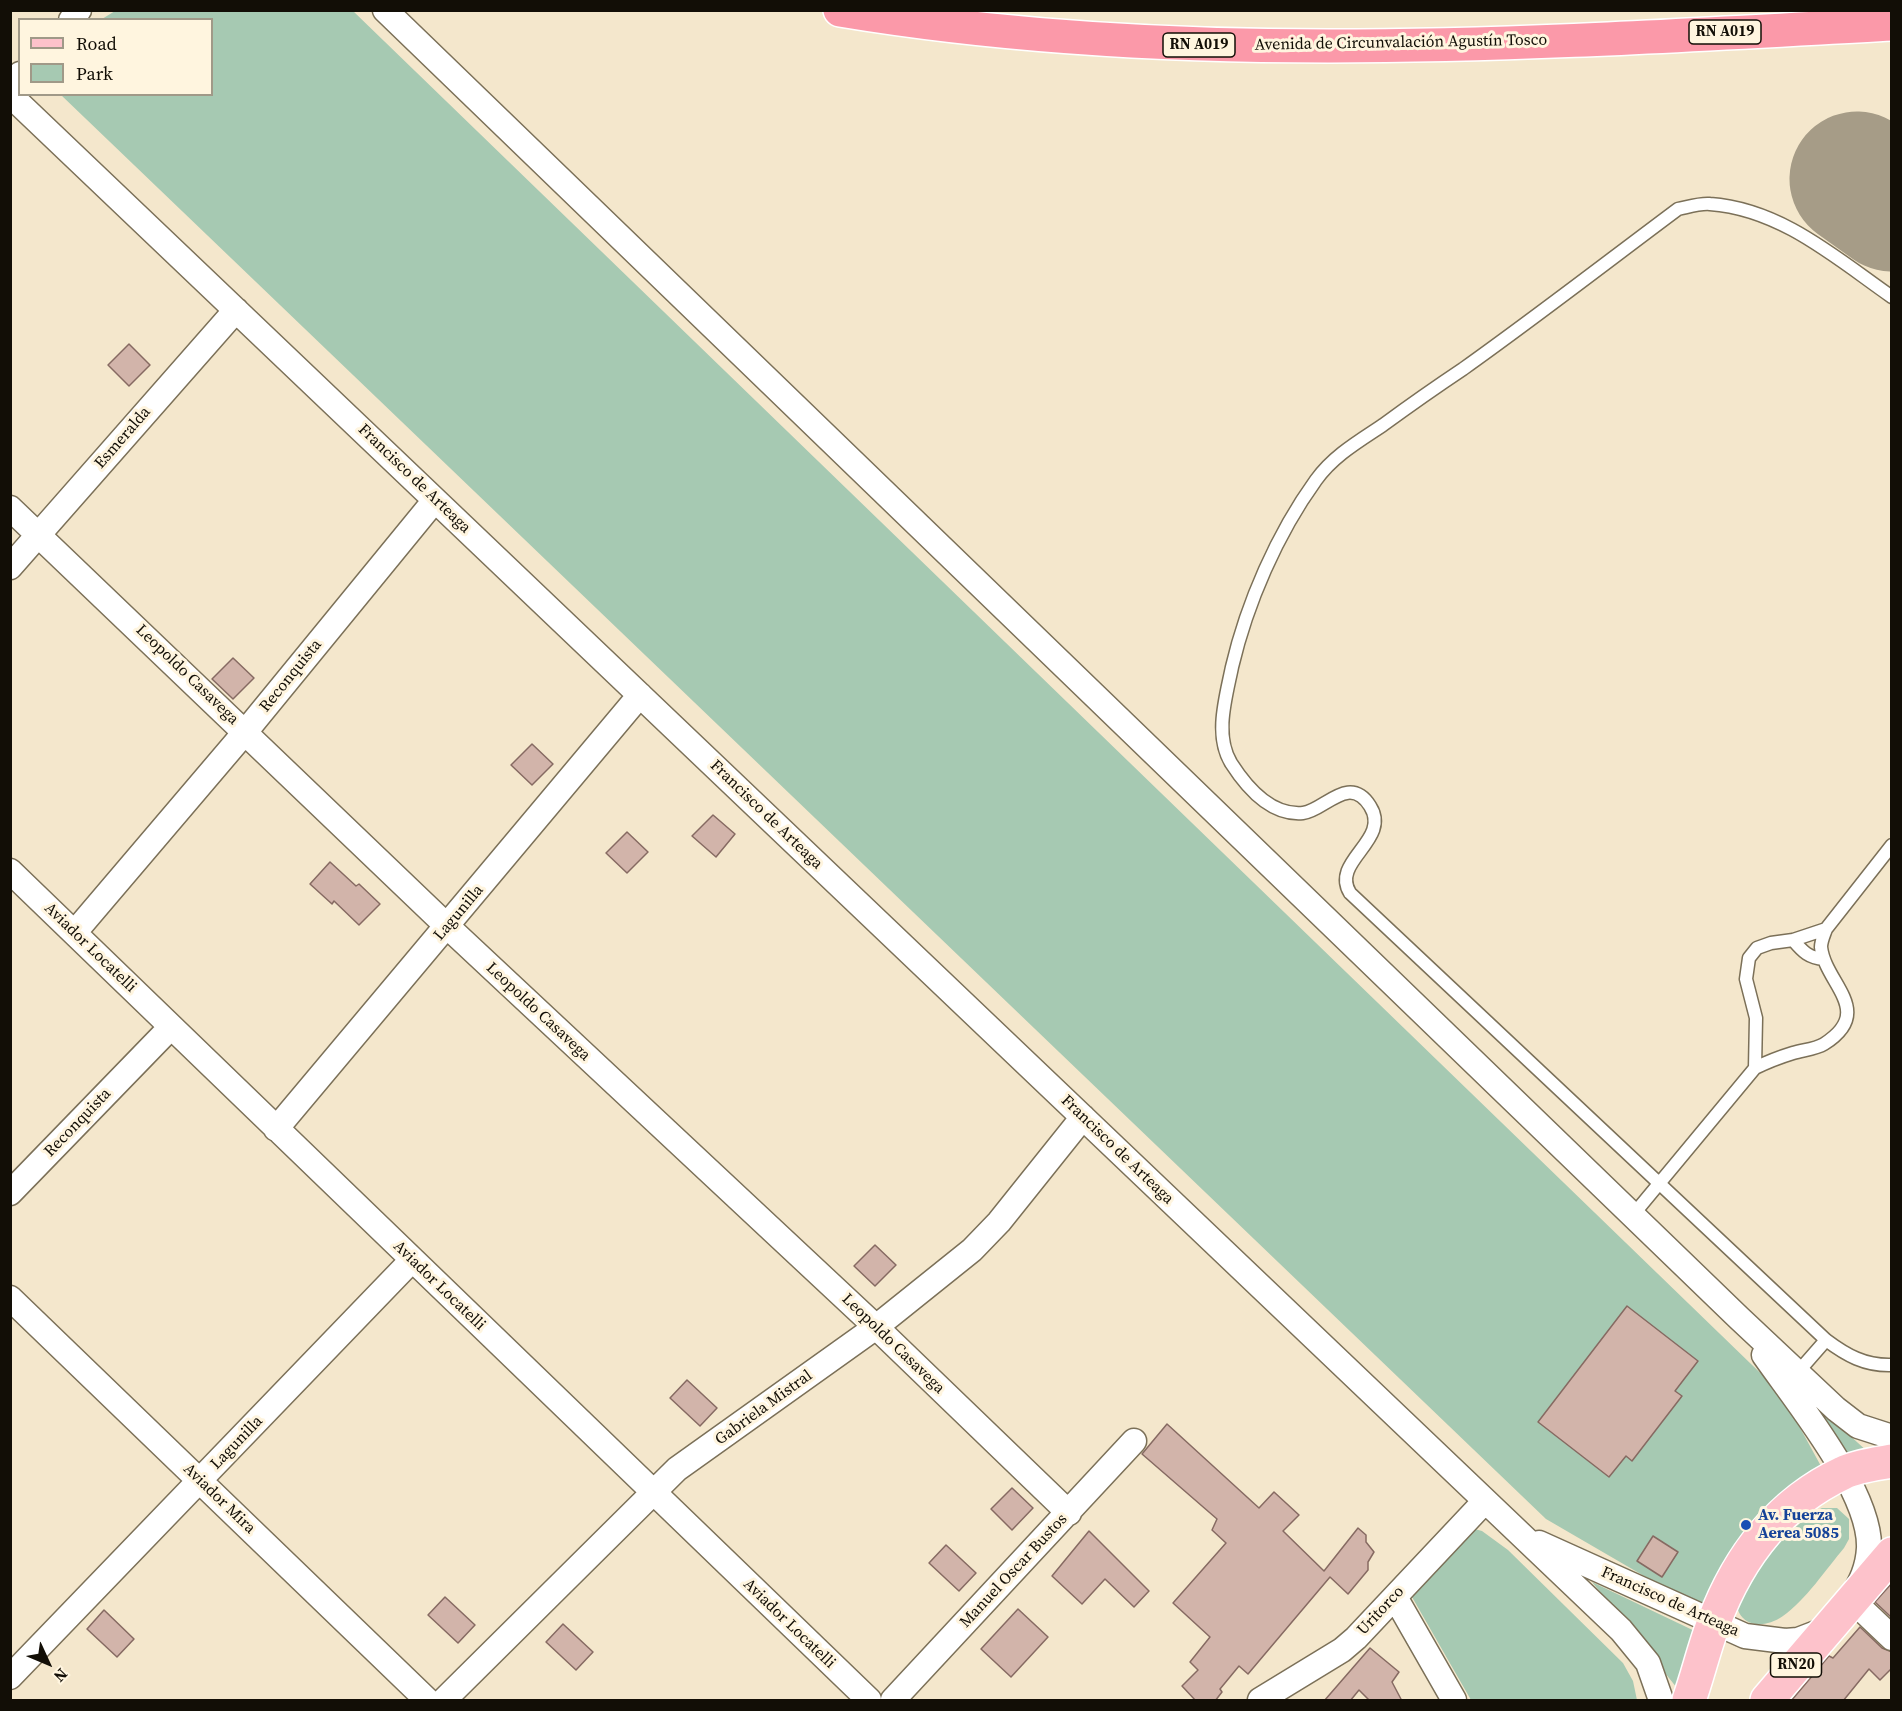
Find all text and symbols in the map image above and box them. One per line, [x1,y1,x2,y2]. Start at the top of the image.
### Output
legend [18,18,213,96]
road number: RN A019 [1689,20,1761,44]
text: Road [76,31,117,56]
street label: Avenida de Circunvalación Agustín Tosco [1255,31,1547,55]
road number: RN A019 [1163,33,1235,57]
text: Park [76,61,113,86]
street label: Esmeralda [91,403,155,473]
street label: Francisco de Arteaga [354,420,474,538]
street label: Leopoldo Casavega [132,621,242,729]
street label: Reconquista [256,636,326,716]
street label: Francisco de Arteaga [706,756,826,874]
street label: Lagunilla [430,881,488,945]
street label: Aviador Locatelli [40,899,140,997]
street label: Leopoldo Casavega [482,959,594,1065]
street label: Reconquista [41,1085,115,1161]
street label: Francisco de Arteaga [1057,1091,1177,1209]
street label: Aviador Locatelli [389,1237,489,1335]
street label: Leopoldo Casavega [838,1290,948,1398]
street label: Gabriela Mistral [712,1366,816,1450]
street label: Lagunilla [207,1412,267,1474]
street label: Aviador Mira [179,1460,259,1538]
place label: Av. Fuerza Aerea 5085 [1758,1506,1839,1544]
street label: Manuel Oscar Bustos [956,1510,1072,1632]
marker: Av. Fuerza Aerea 5085 [1739,1518,1753,1532]
street label: Francisco de Arteaga [1598,1563,1742,1641]
street label: Aviador Locatelli [739,1575,839,1673]
street label: Uritorco [1354,1583,1408,1639]
north arrow [18,1633,78,1693]
road number: RN20 [1770,1653,1822,1677]
text: N [49,1664,73,1687]

